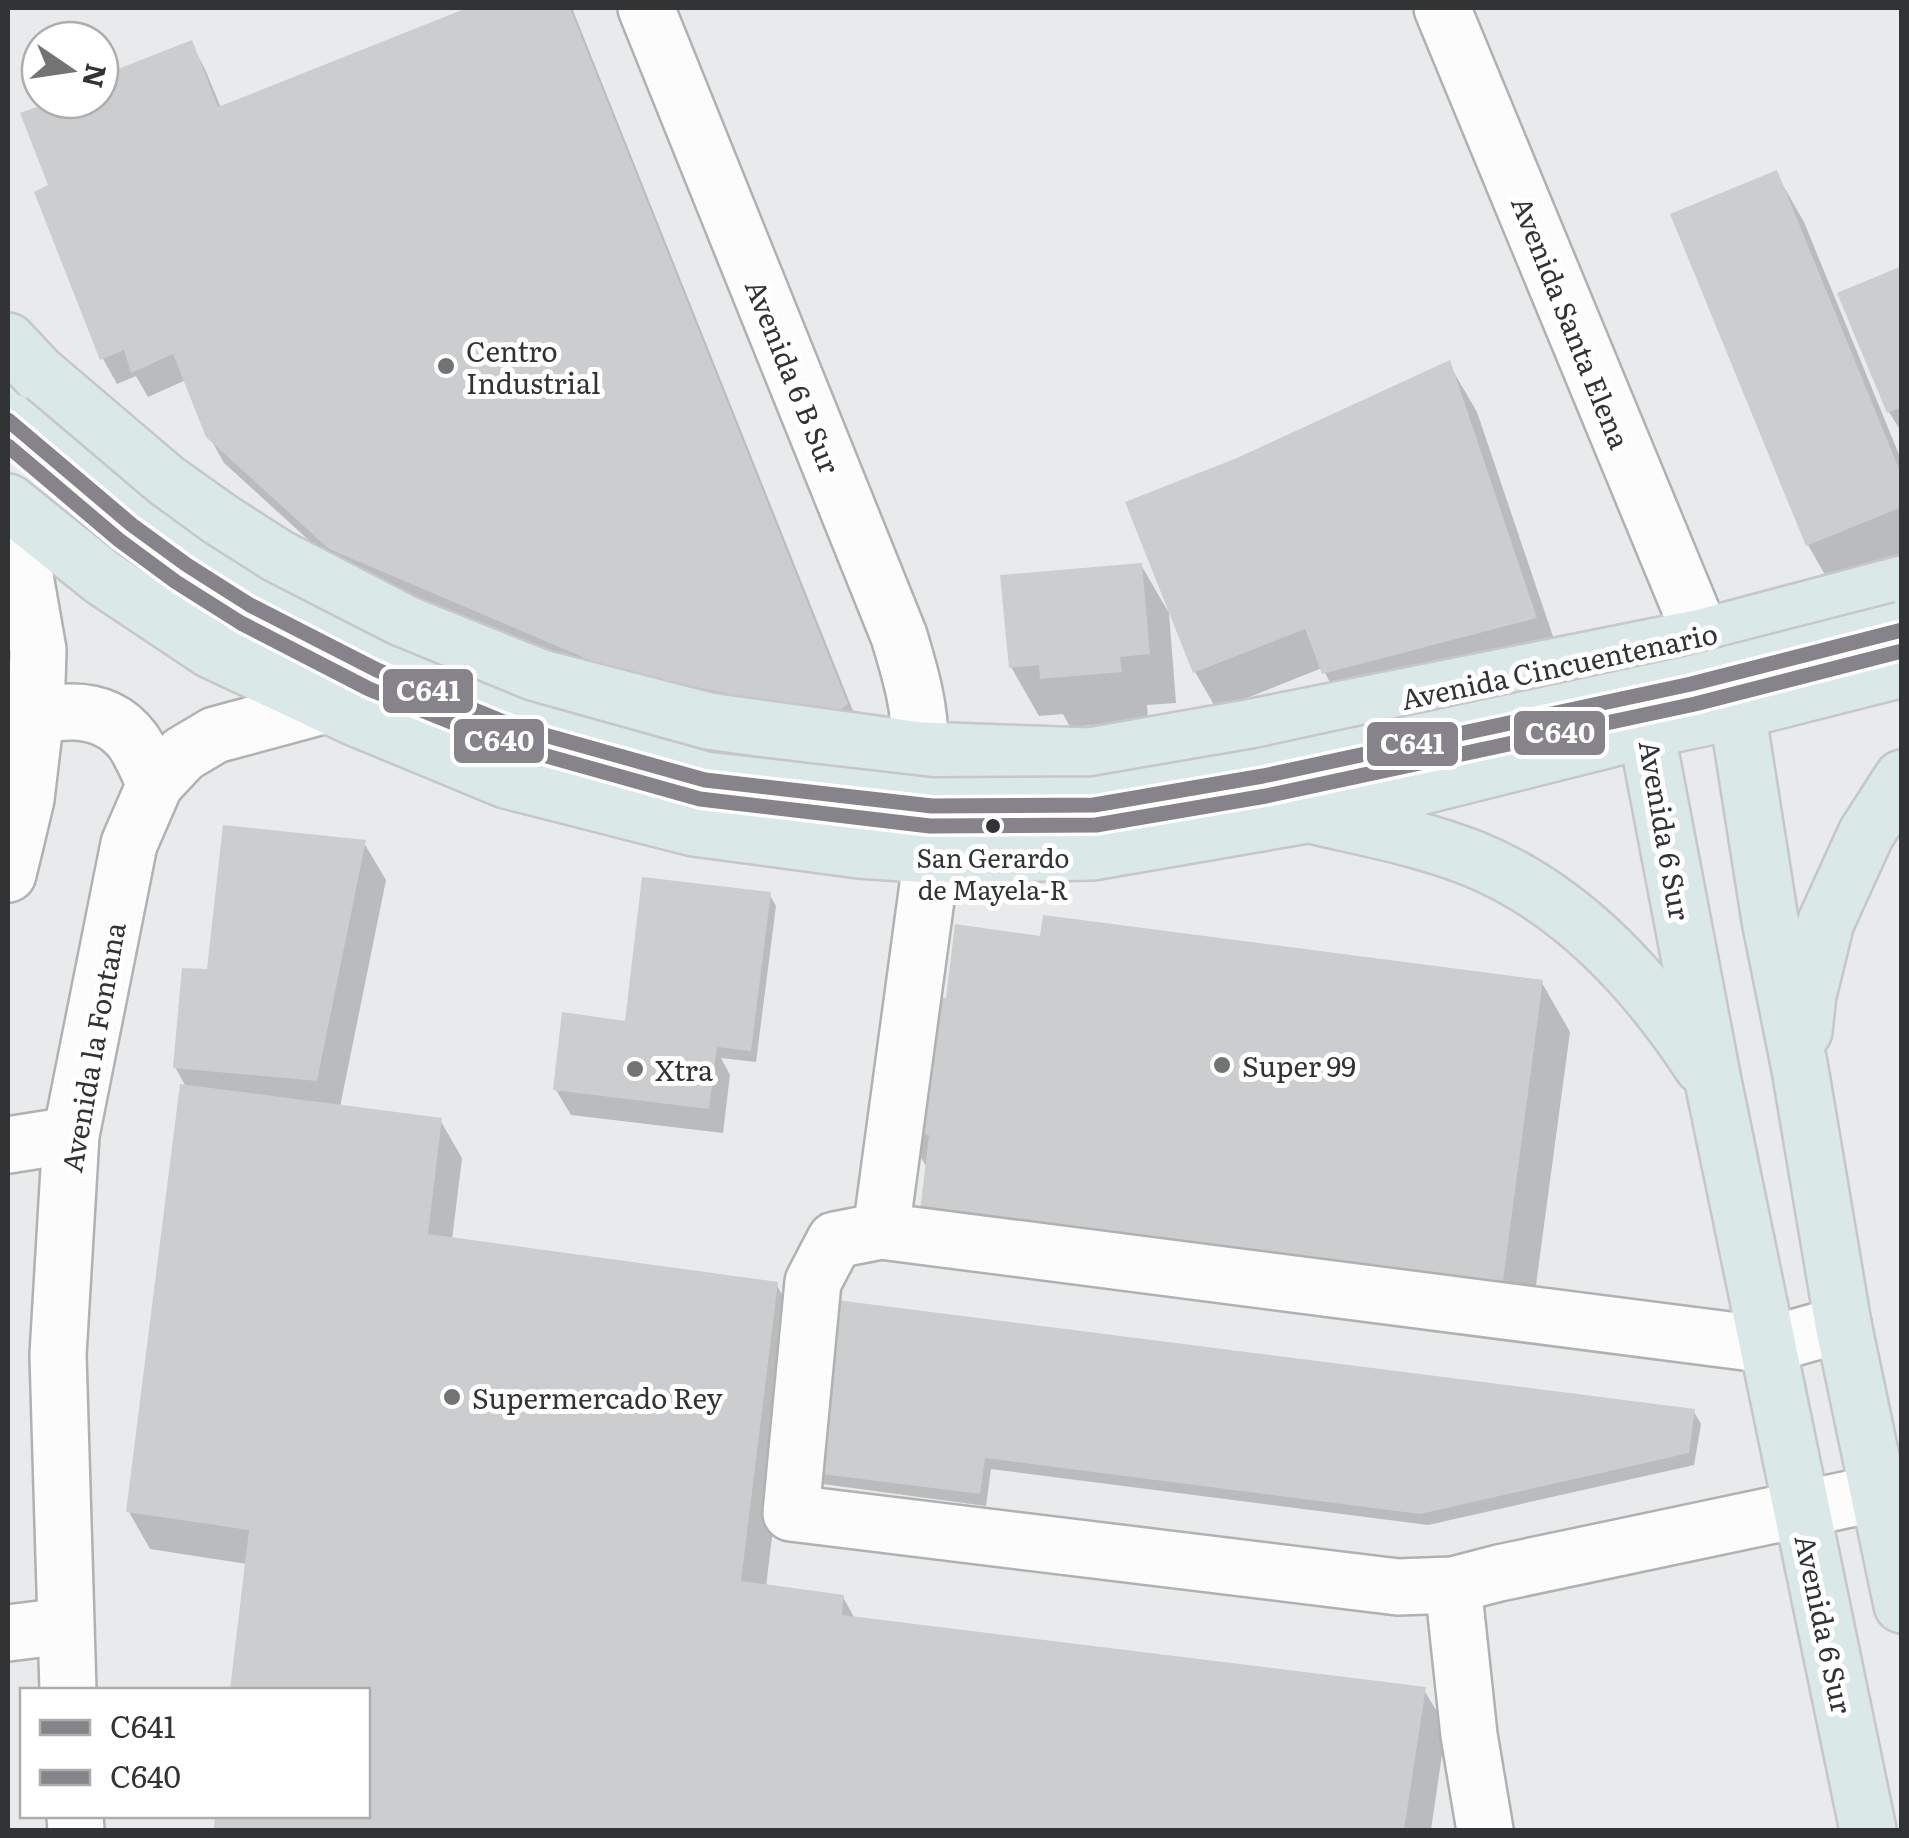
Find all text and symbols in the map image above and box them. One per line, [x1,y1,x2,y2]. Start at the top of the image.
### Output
north arrow [20,20,120,120]
text: N [73,60,119,92]
street label: Avenida Santa Elena [1502,189,1642,455]
street label: Avenida 6 B Sur [736,273,852,480]
place label: Centro Industrial [466,329,600,403]
marker: Centro Industrial [435,355,457,377]
street label: Avenida Cincuentenario [1397,611,1721,719]
line badge: C641 [381,667,475,715]
text: C641 [396,668,461,710]
line badge: C640 [1512,709,1607,757]
text: C640 [1525,710,1595,752]
line badge: C640 [452,717,546,765]
text: C640 [464,718,534,760]
line badge: C641 [1365,720,1460,768]
text: C641 [1380,721,1445,763]
street label: Avenida 6 Sur [1630,737,1703,924]
marker: San Gerardo de Mayela-R [983,816,1003,836]
place label: San Gerardo de Mayela-R [916,837,1070,908]
street label: Avenida la Fontana [49,919,135,1175]
place label: Super 99 [1242,1044,1356,1086]
place label: Xtra [655,1048,713,1090]
marker: Super 99 [1211,1054,1233,1076]
marker: Xtra [624,1058,646,1080]
place label: Supermercado Rey [472,1376,724,1418]
marker: Supermercado Rey [441,1386,463,1408]
street label: Avenida 6 Sur [1786,1531,1865,1718]
legend [20,1688,370,1818]
text: C641 [110,1703,176,1747]
text: C640 [110,1753,181,1797]

